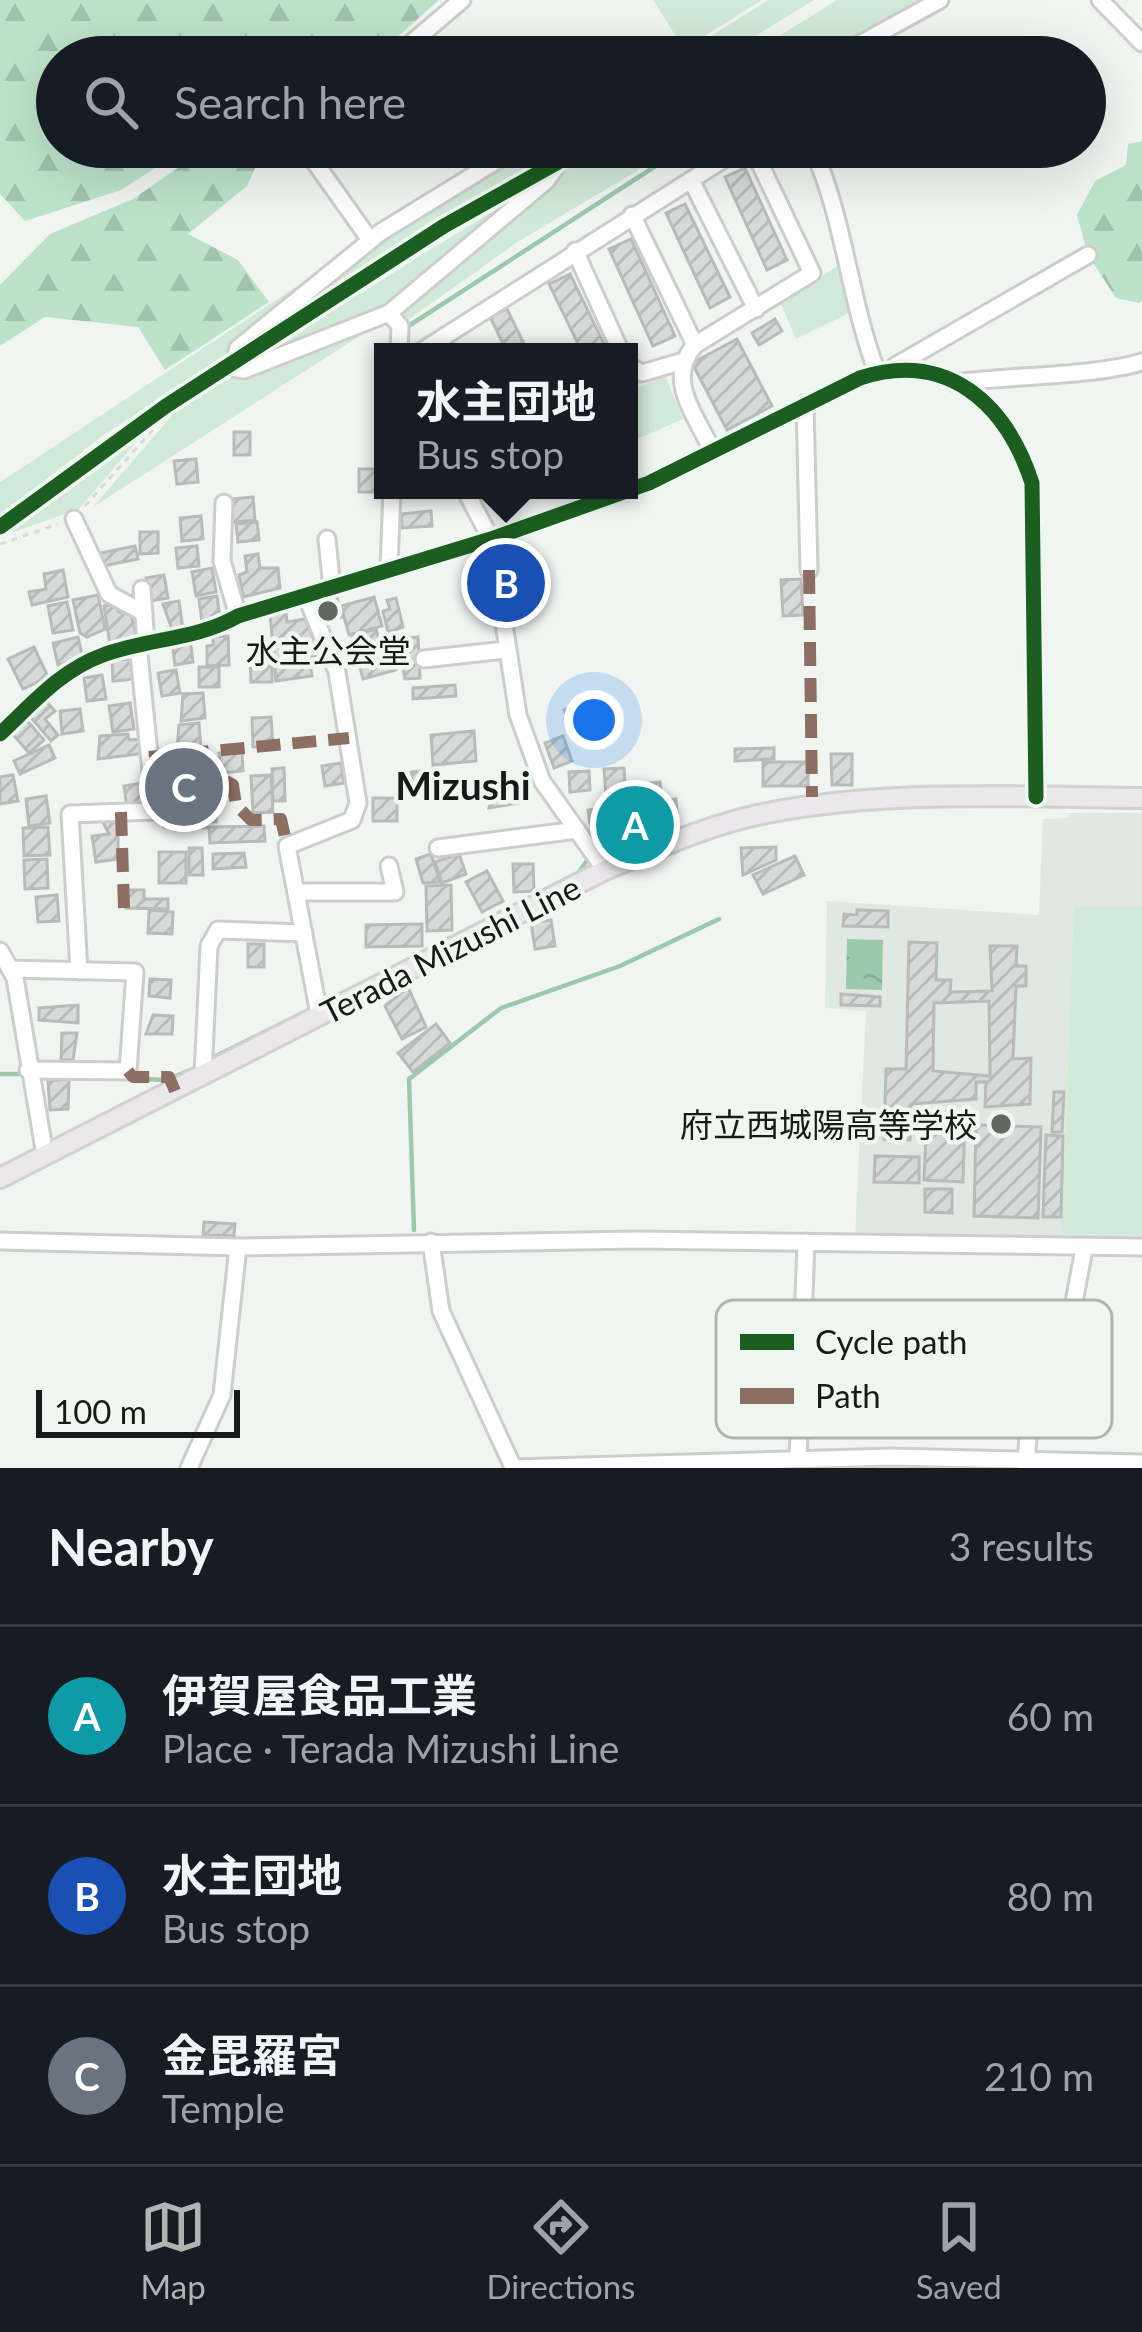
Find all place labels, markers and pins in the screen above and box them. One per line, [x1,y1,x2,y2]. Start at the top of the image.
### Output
pin: B [467,538,545,628]
marker: 水主公会堂 [315,598,341,624]
place label: 水主公会堂 [246,630,411,670]
pin: C [145,742,223,832]
pin: A [596,780,674,870]
place label: 府立西城陽高等学校 [680,1104,977,1144]
marker: 府立西城陽高等学校 [988,1111,1014,1137]

